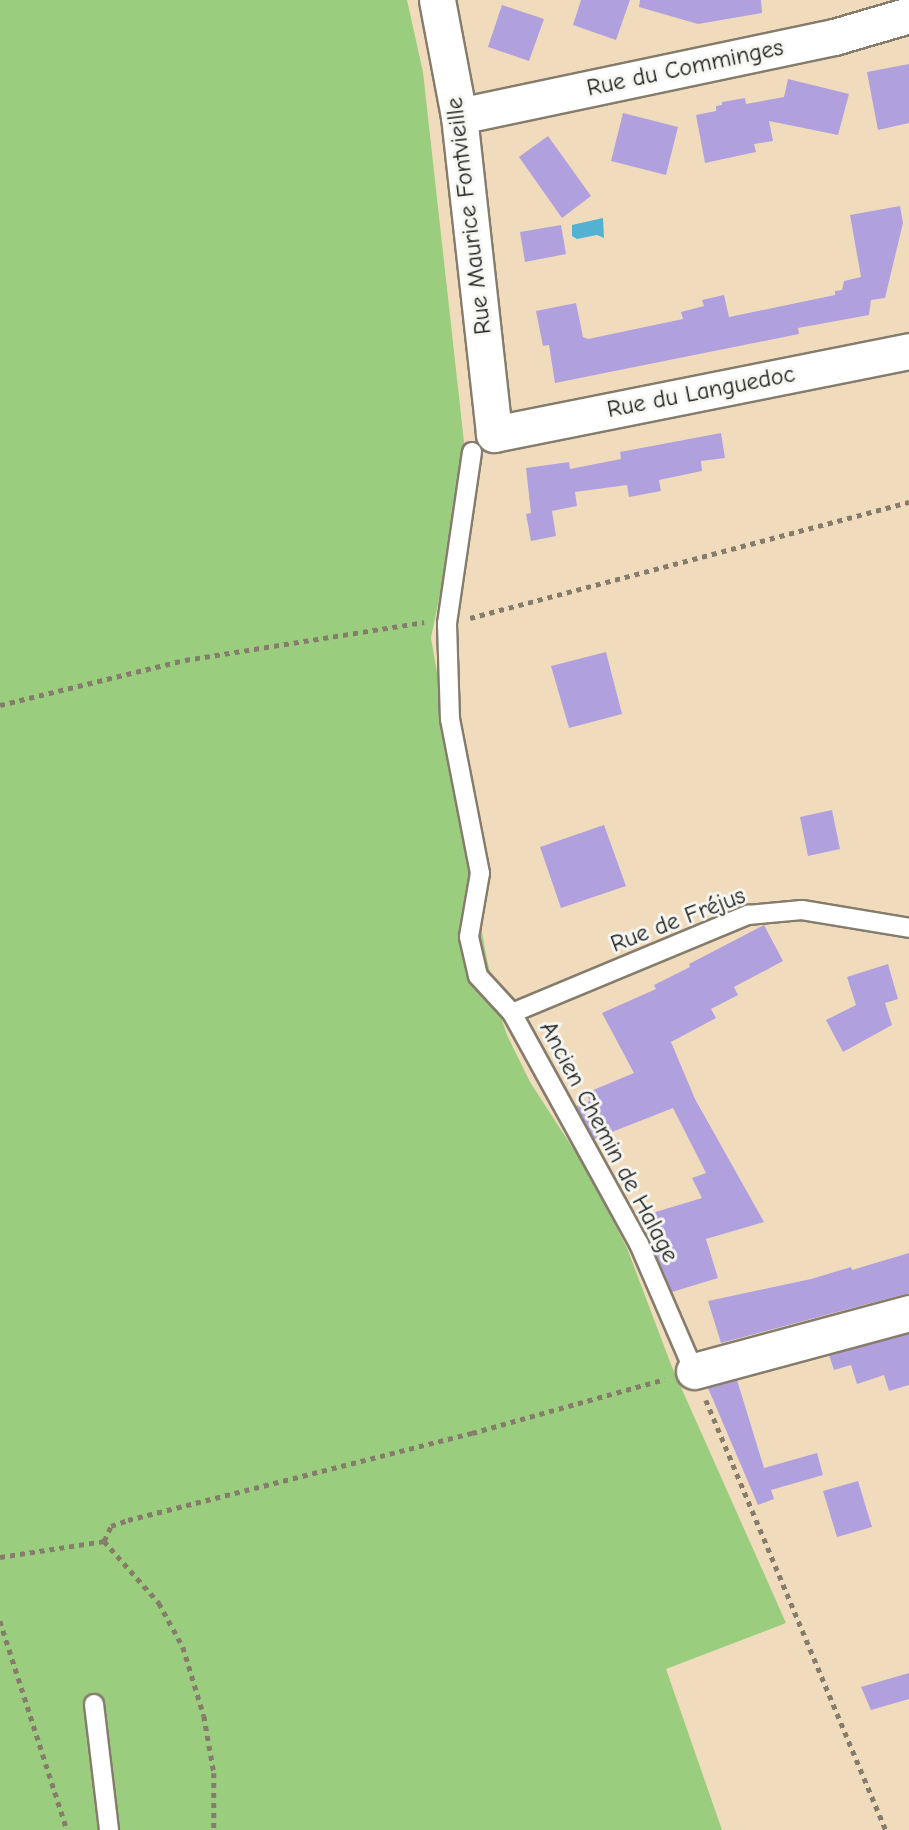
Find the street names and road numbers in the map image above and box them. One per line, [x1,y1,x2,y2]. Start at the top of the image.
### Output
street label: Rue du Comminges [584,33,786,103]
street label: Rue Maurice Fontvieille [440,96,498,336]
street label: Rue du Languedoc [605,360,797,424]
street label: Rue de Fréjus [607,881,749,959]
street label: Ancien Chemin de Halage [533,1017,685,1267]

